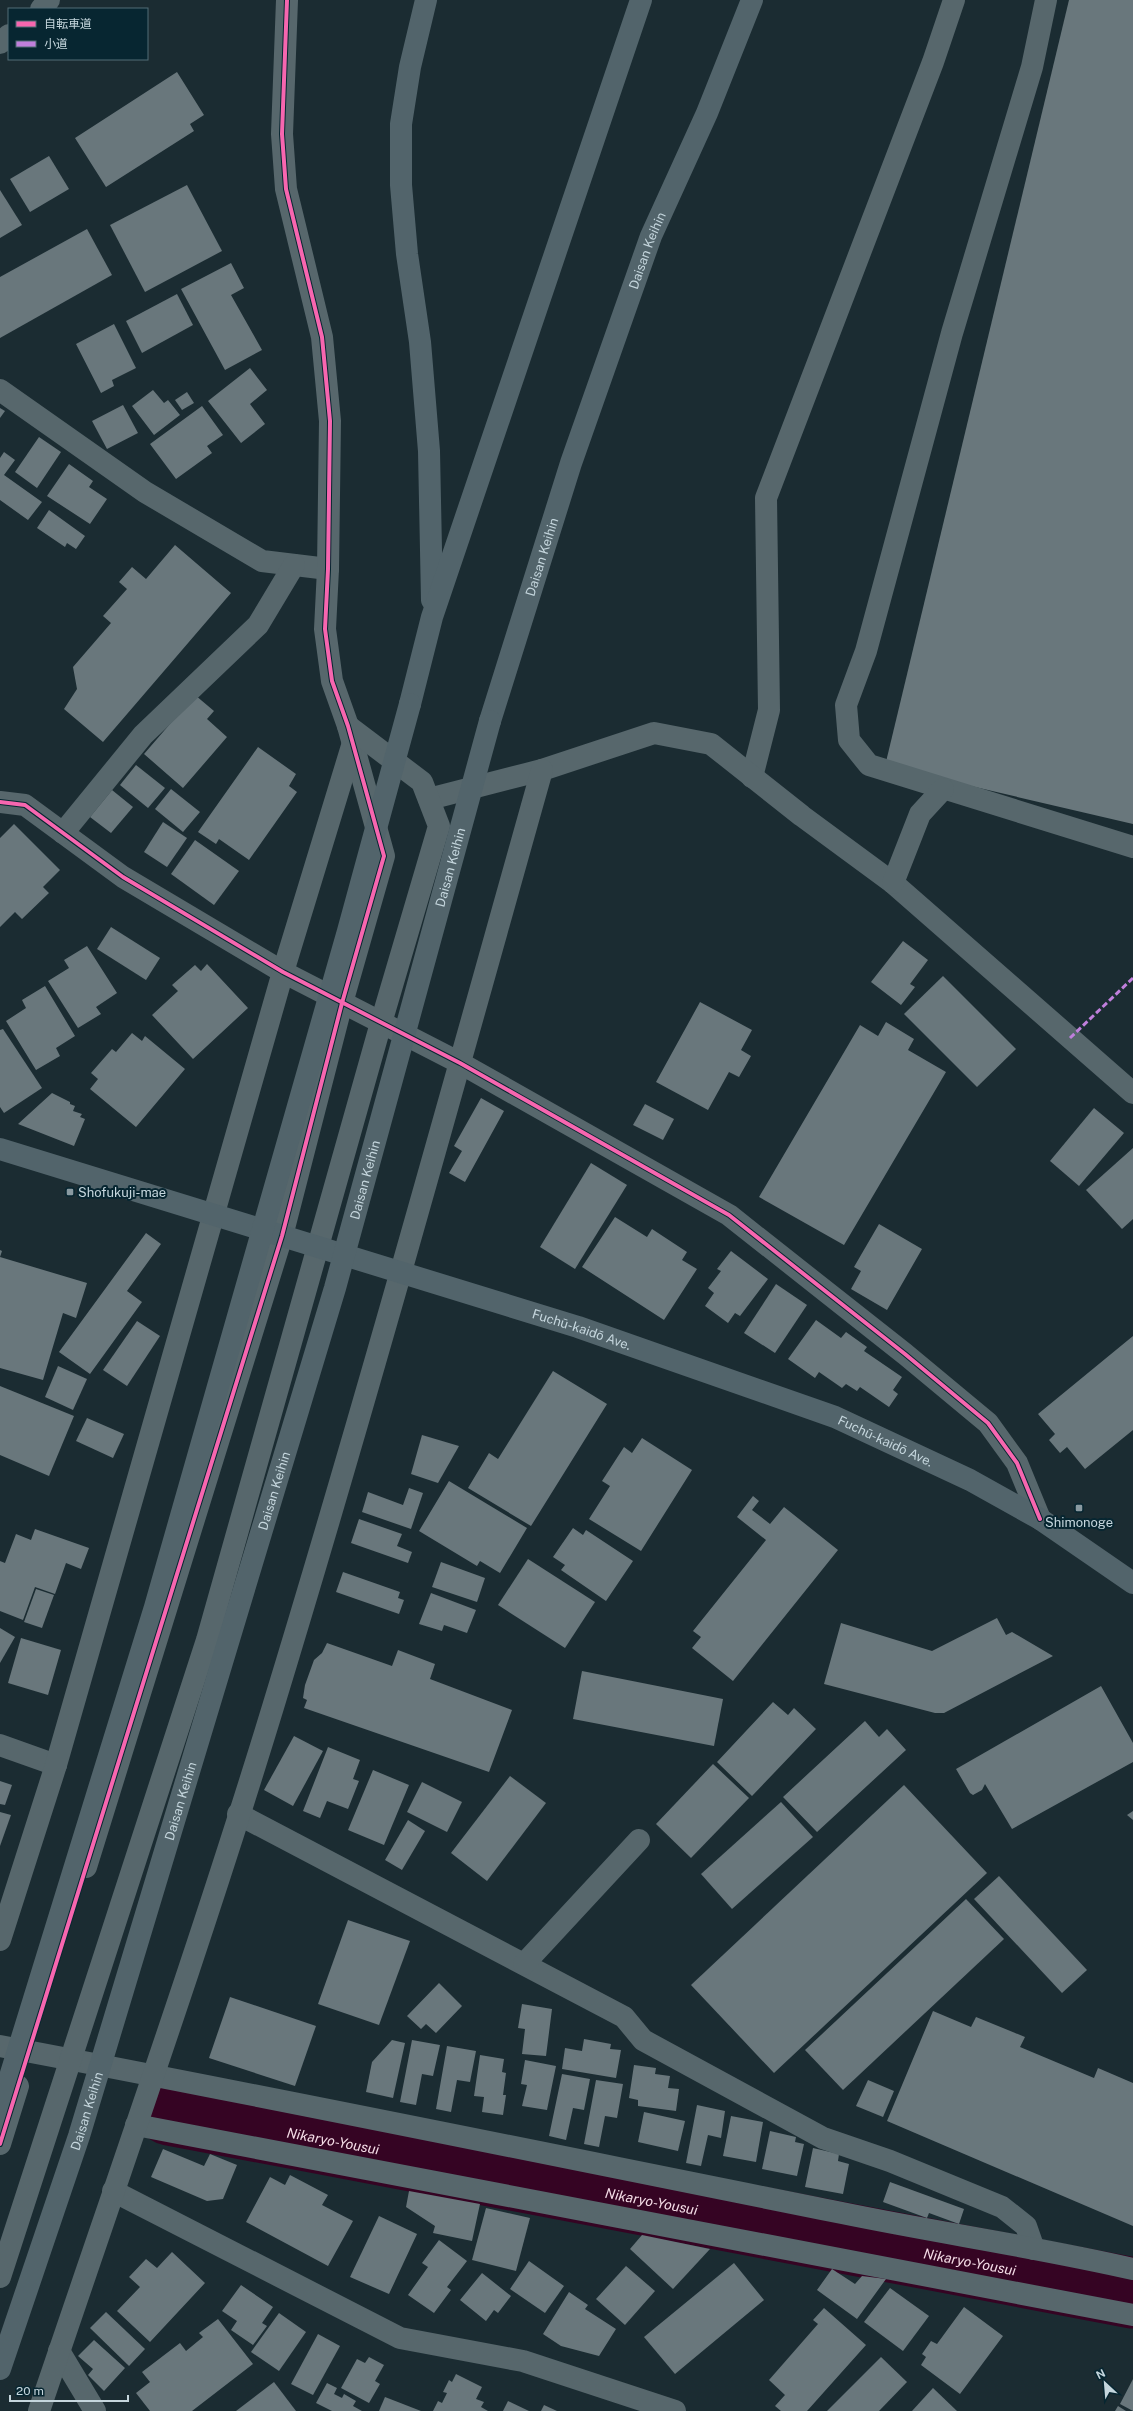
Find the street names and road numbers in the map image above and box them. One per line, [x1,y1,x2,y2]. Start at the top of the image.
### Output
street label: Daisan Keihin [625,210,668,291]
street label: Daisan Keihin [522,516,561,598]
street label: Daisan Keihin [432,826,468,909]
street label: Daisan Keihin [347,1139,383,1221]
street label: Fuchū-kaidō Ave. [531,1306,633,1353]
street label: Fuchū-kaidō Ave. [836,1412,936,1469]
street label: Daisan Keihin [255,1450,293,1532]
street label: Daisan Keihin [161,1760,199,1842]
street label: Daisan Keihin [67,2070,105,2152]

